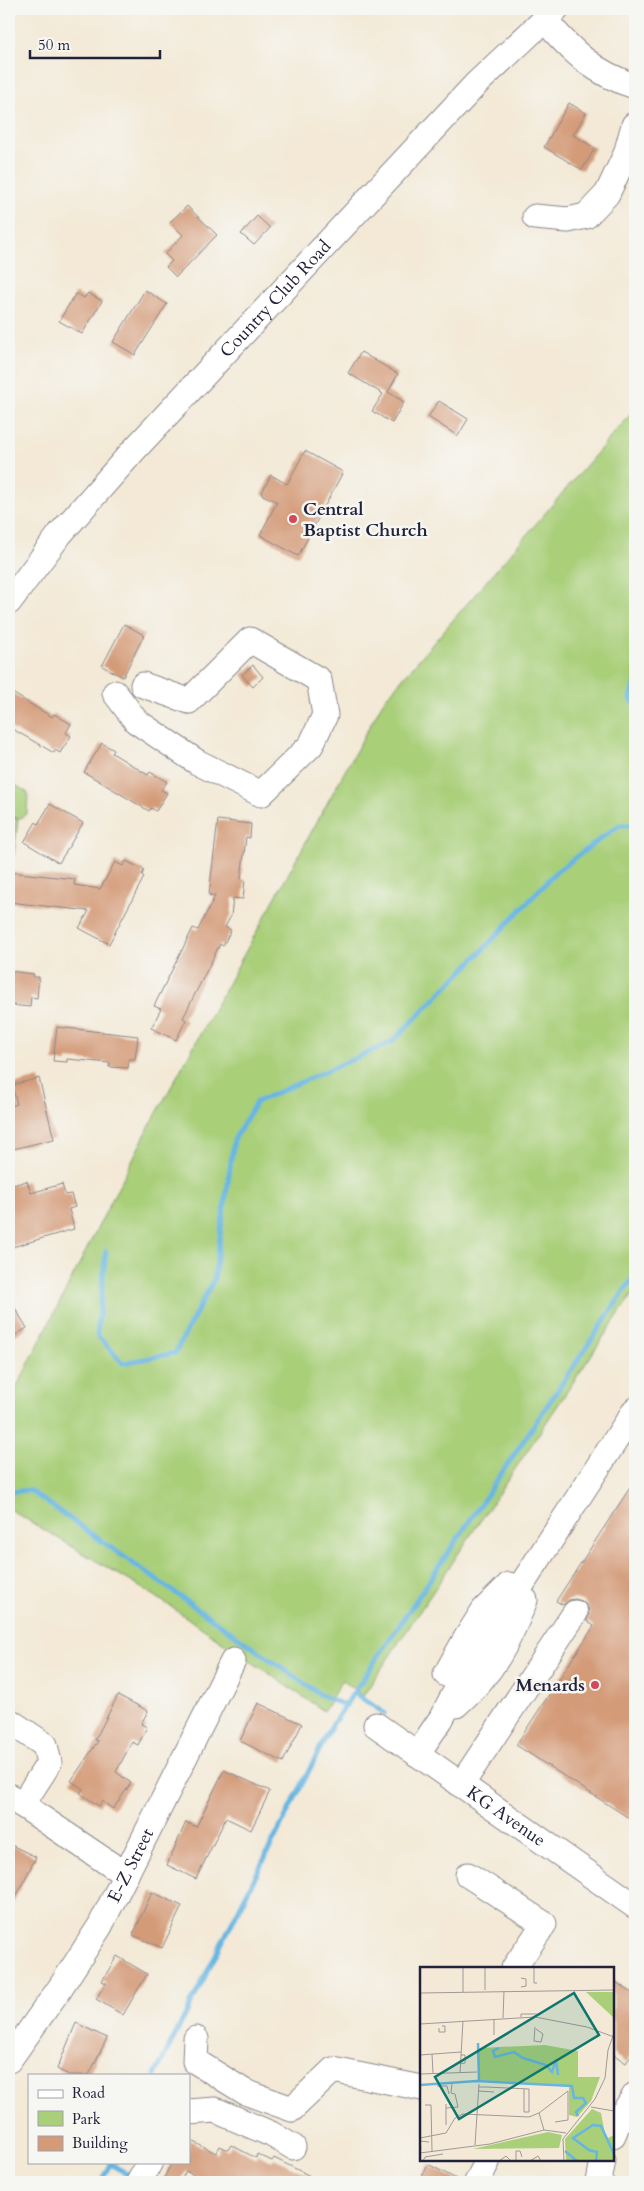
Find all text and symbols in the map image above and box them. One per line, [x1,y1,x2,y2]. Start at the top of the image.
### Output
scale bar [30,28,160,60]
text: 50 m [38,35,70,55]
street label: Country Club Road [214,234,337,363]
place label: Central Baptist Church [303,497,428,543]
marker: Central Baptist Church [287,513,299,525]
place label: Menards [515,1673,585,1698]
marker: Menards [589,1679,601,1691]
street label: KG Avenue [462,1780,551,1852]
street label: E-Z Street [101,1824,160,1907]
inset map [420,1967,614,2161]
legend [28,2074,190,2164]
text: Road [72,2083,105,2103]
text: Park [72,2109,101,2129]
text: Building [72,2133,128,2153]

